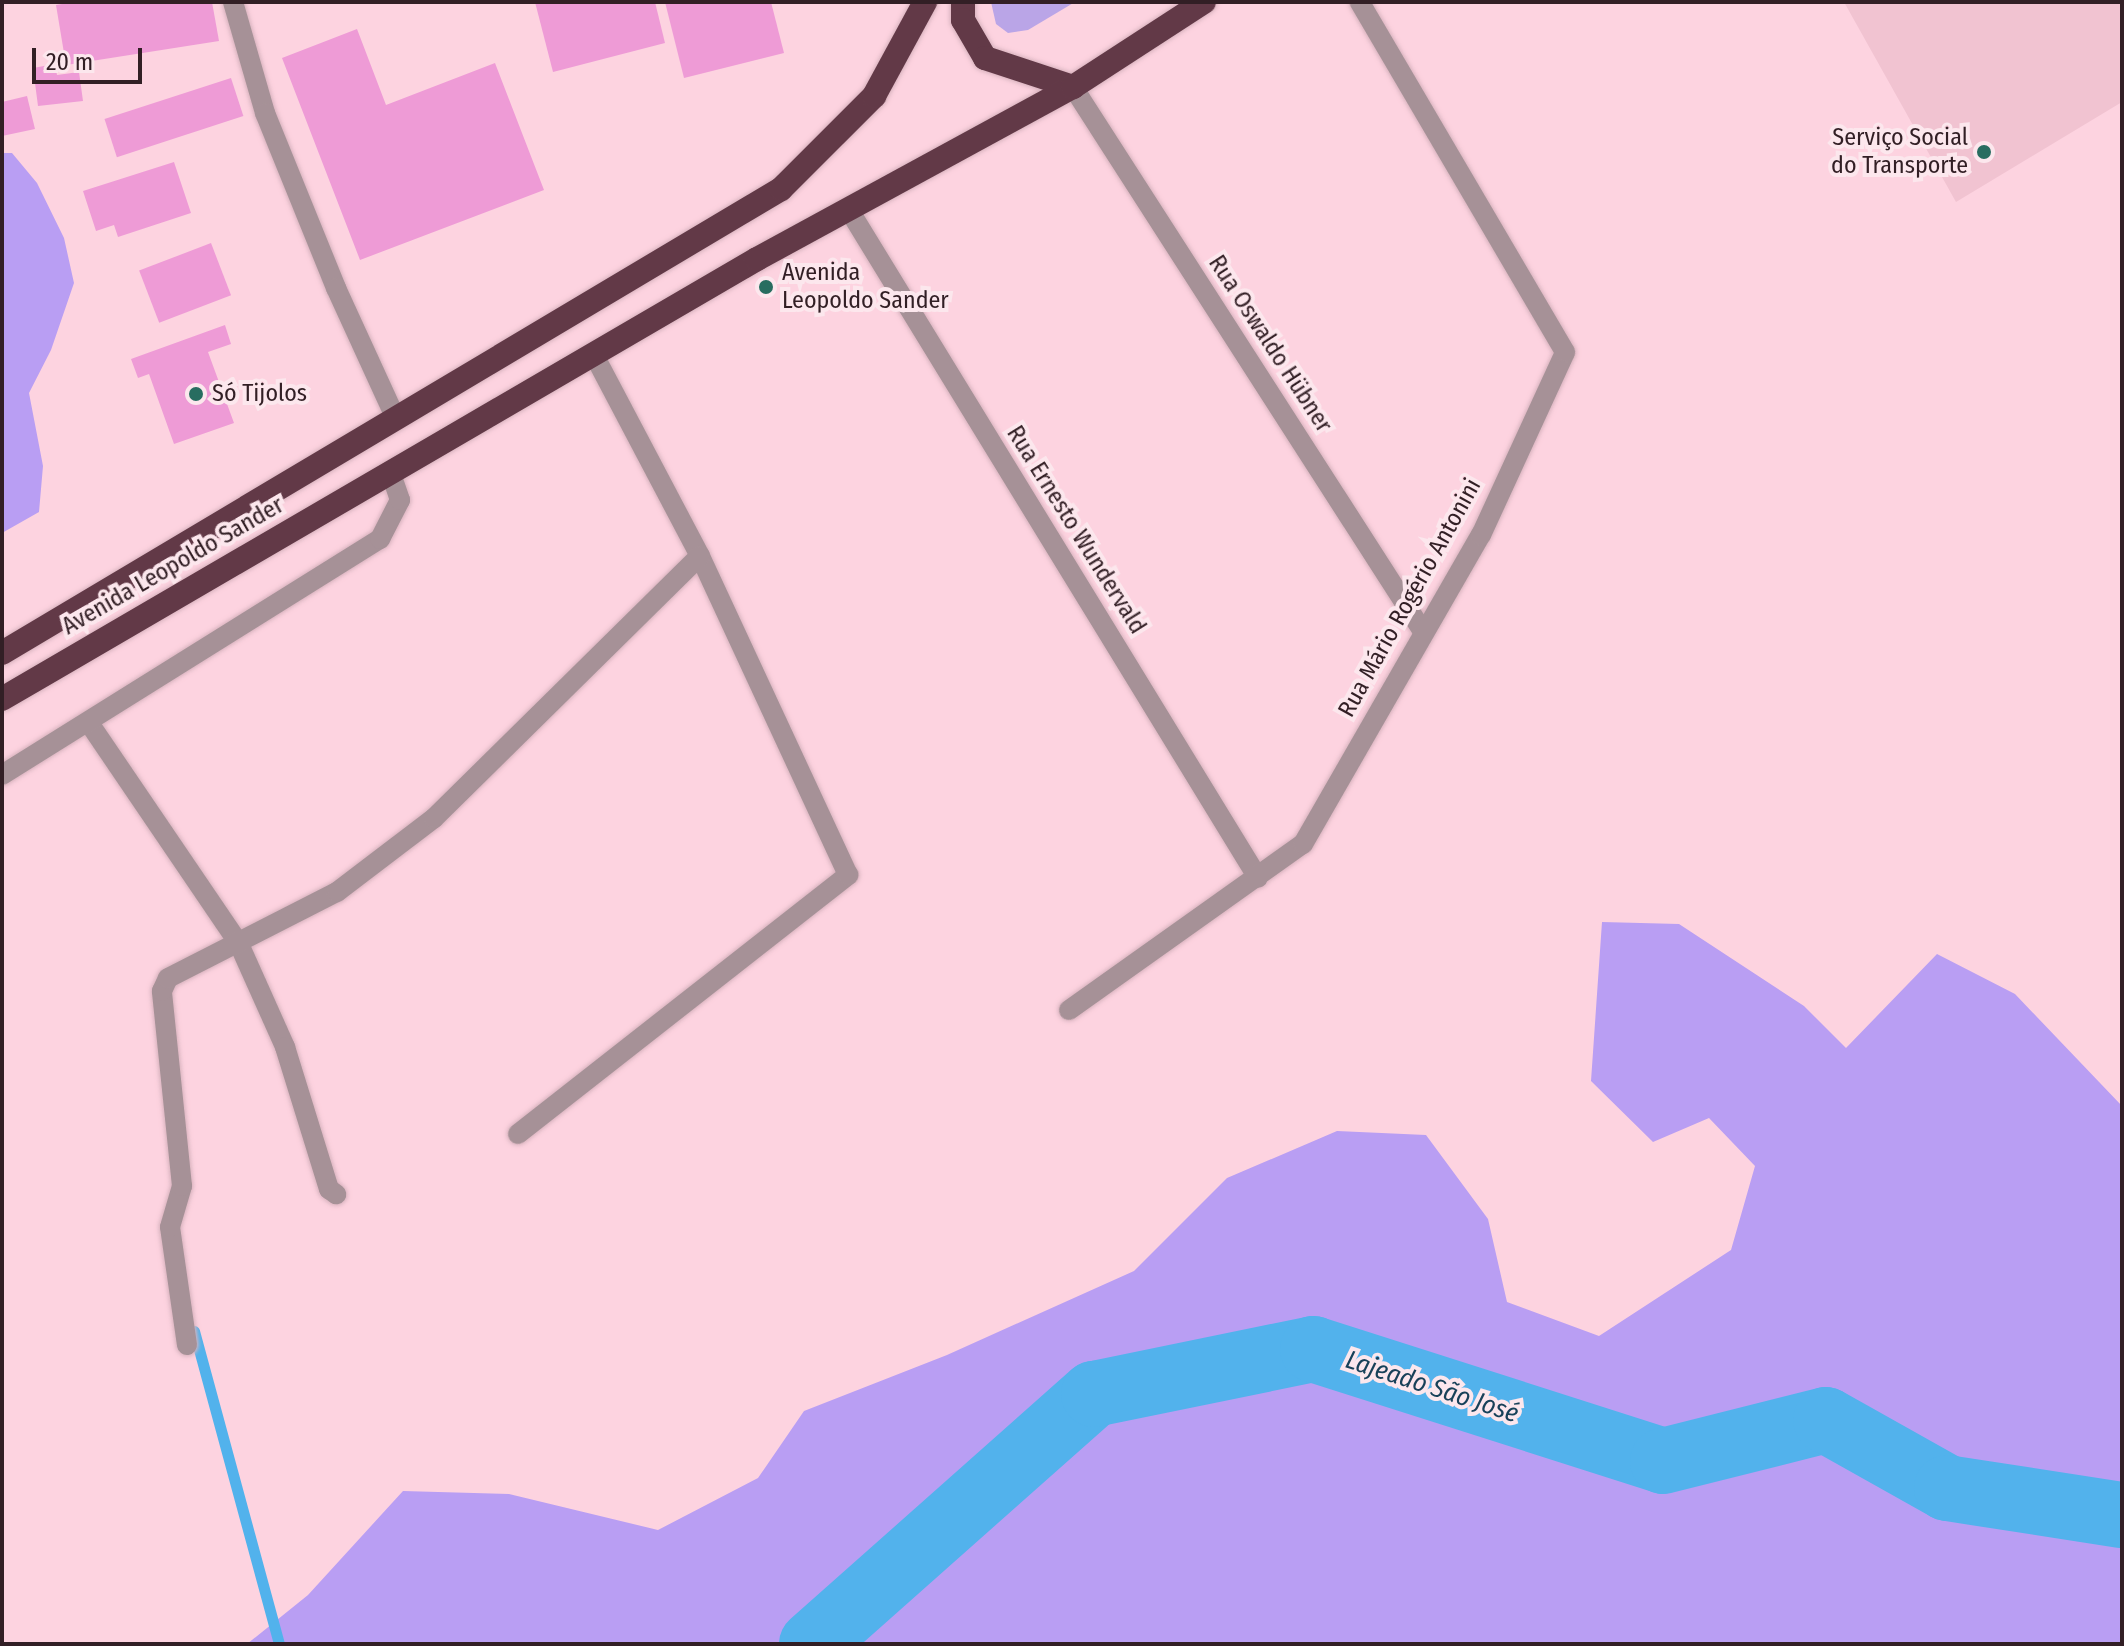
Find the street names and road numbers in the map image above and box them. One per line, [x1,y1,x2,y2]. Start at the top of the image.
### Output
street label: Rua Oswaldo Hübner [1202,250,1338,438]
street label: Rua Ernesto Wundervald [1000,421,1152,639]
street label: Rua Mário Rogério Antonini [1332,474,1488,722]
street label: Avenida Leopoldo Sander [57,491,289,641]

